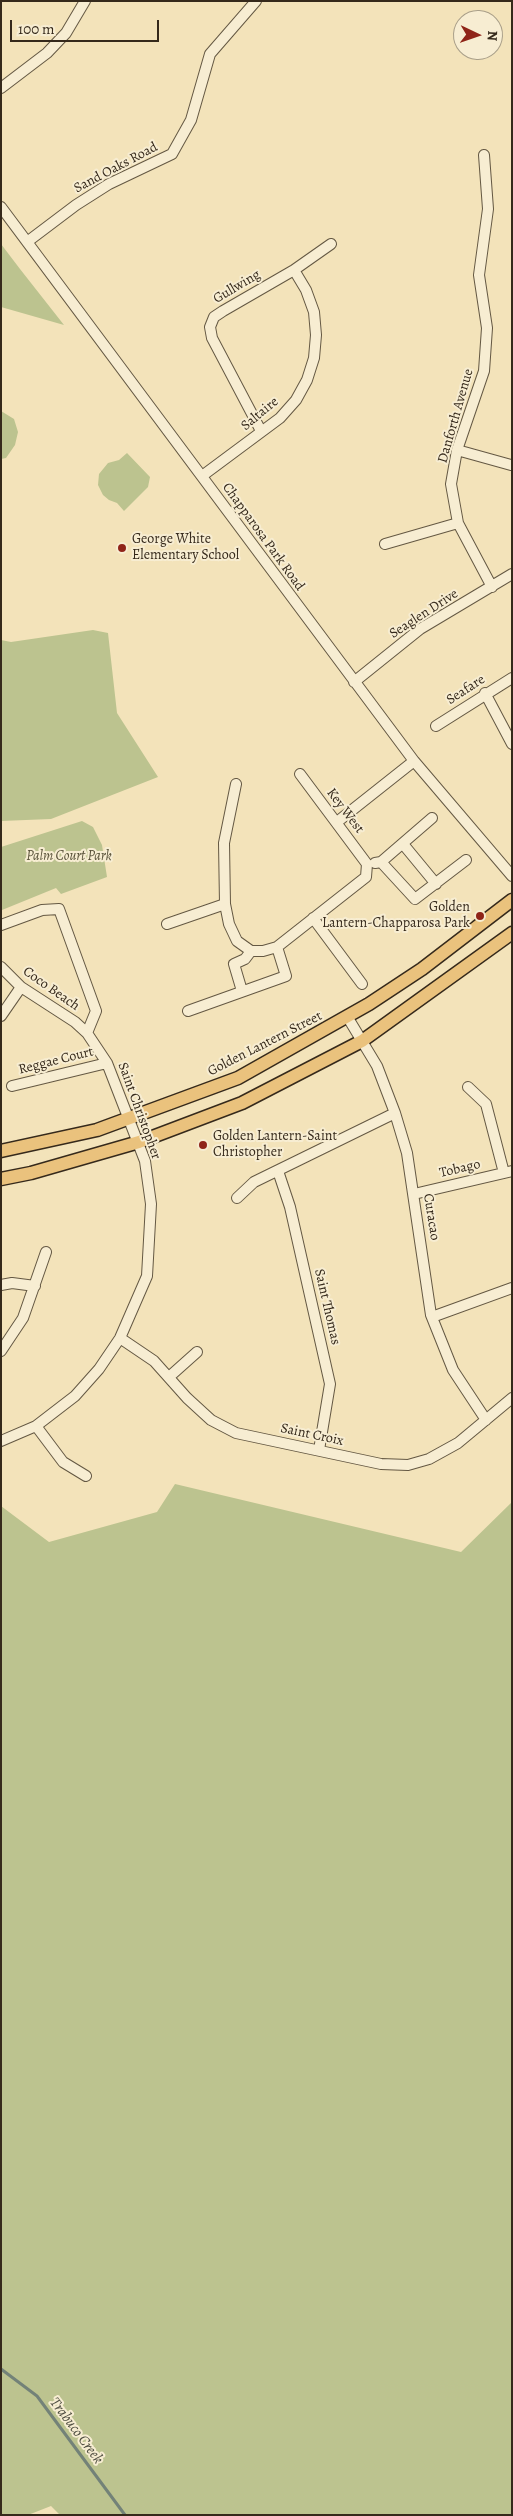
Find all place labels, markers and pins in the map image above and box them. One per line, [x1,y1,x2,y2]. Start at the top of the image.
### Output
place label: George White Elementary School [132,532,239,564]
marker: George White Elementary School [116,542,128,554]
place label: Golden Lantern-Chapparosa Park [322,900,470,932]
marker: Golden Lantern-Chapparosa Park [474,910,486,922]
place label: Golden Lantern-Saint Christopher [213,1129,337,1162]
marker: Golden Lantern-Saint Christopher [197,1139,209,1151]

